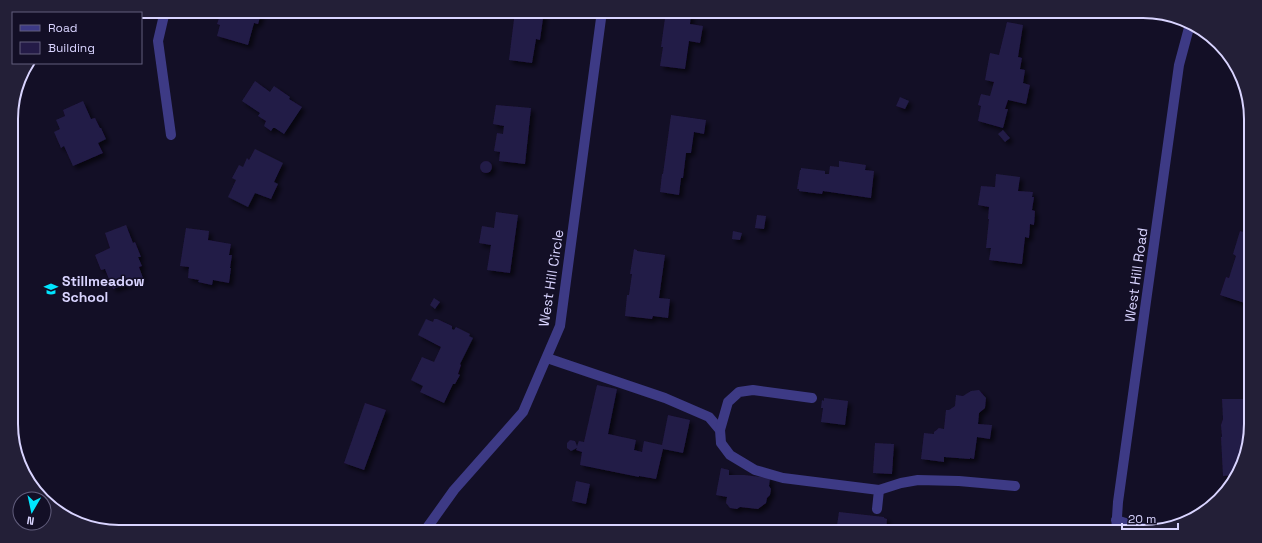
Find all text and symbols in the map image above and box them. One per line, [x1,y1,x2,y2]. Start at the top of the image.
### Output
legend [12,12,142,64]
text: Road [48,20,77,36]
text: Building [48,40,95,56]
street label: West Hill Road [1120,227,1152,323]
street label: West Hill Circle [534,228,568,328]
place label: Stillmeadow School [62,272,144,306]
school or university icon: Stillmeadow School [43,281,59,297]
north arrow [12,491,52,531]
scale bar [1122,505,1178,531]
text: 20 m [1128,511,1156,527]
text: N [26,513,35,528]

